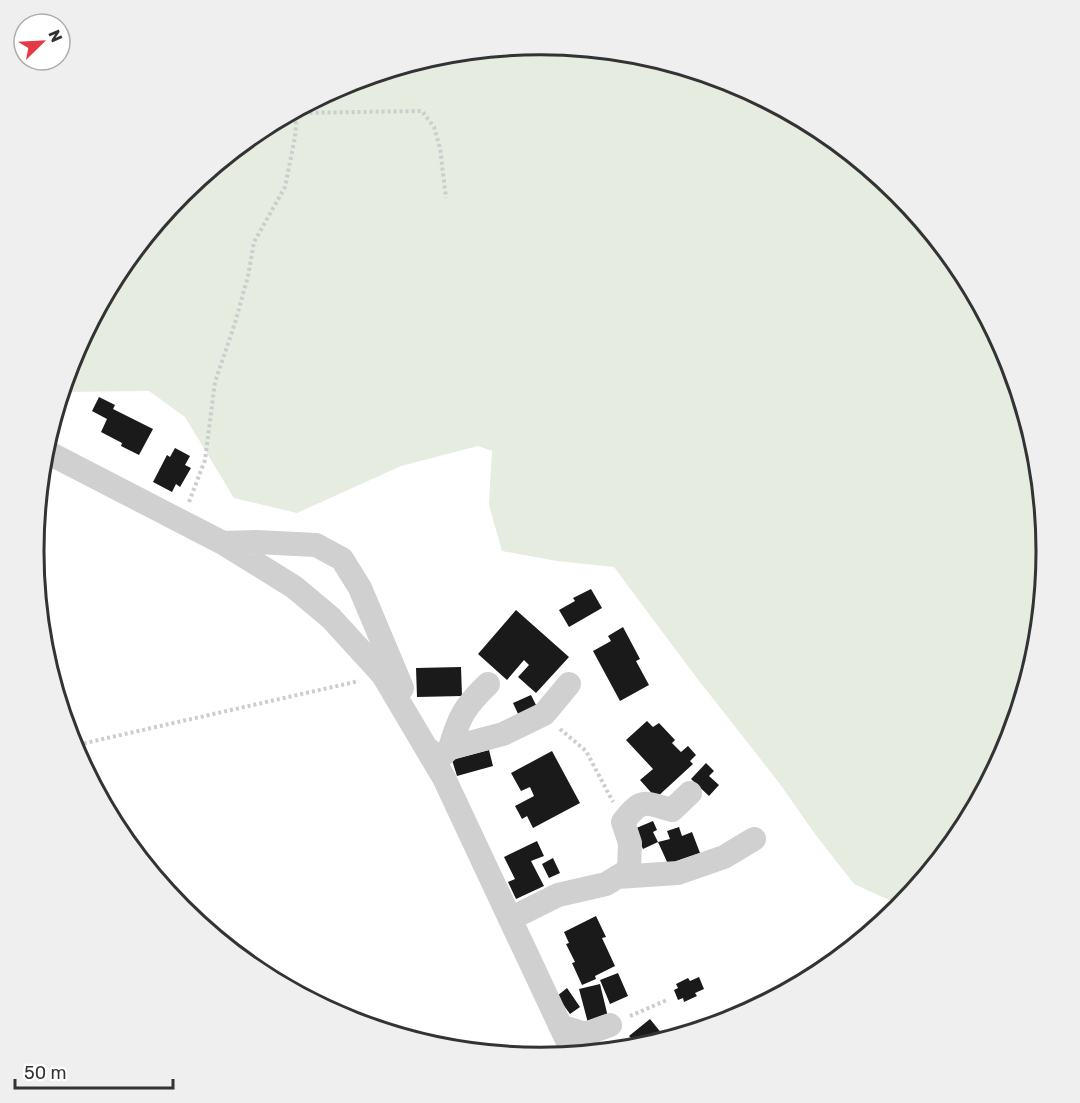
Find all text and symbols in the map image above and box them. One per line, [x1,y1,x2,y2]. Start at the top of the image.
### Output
north arrow [12,12,72,72]
text: N [44,27,66,45]
scale bar [15,1052,172,1090]
text: 50 m [24,1062,67,1084]

